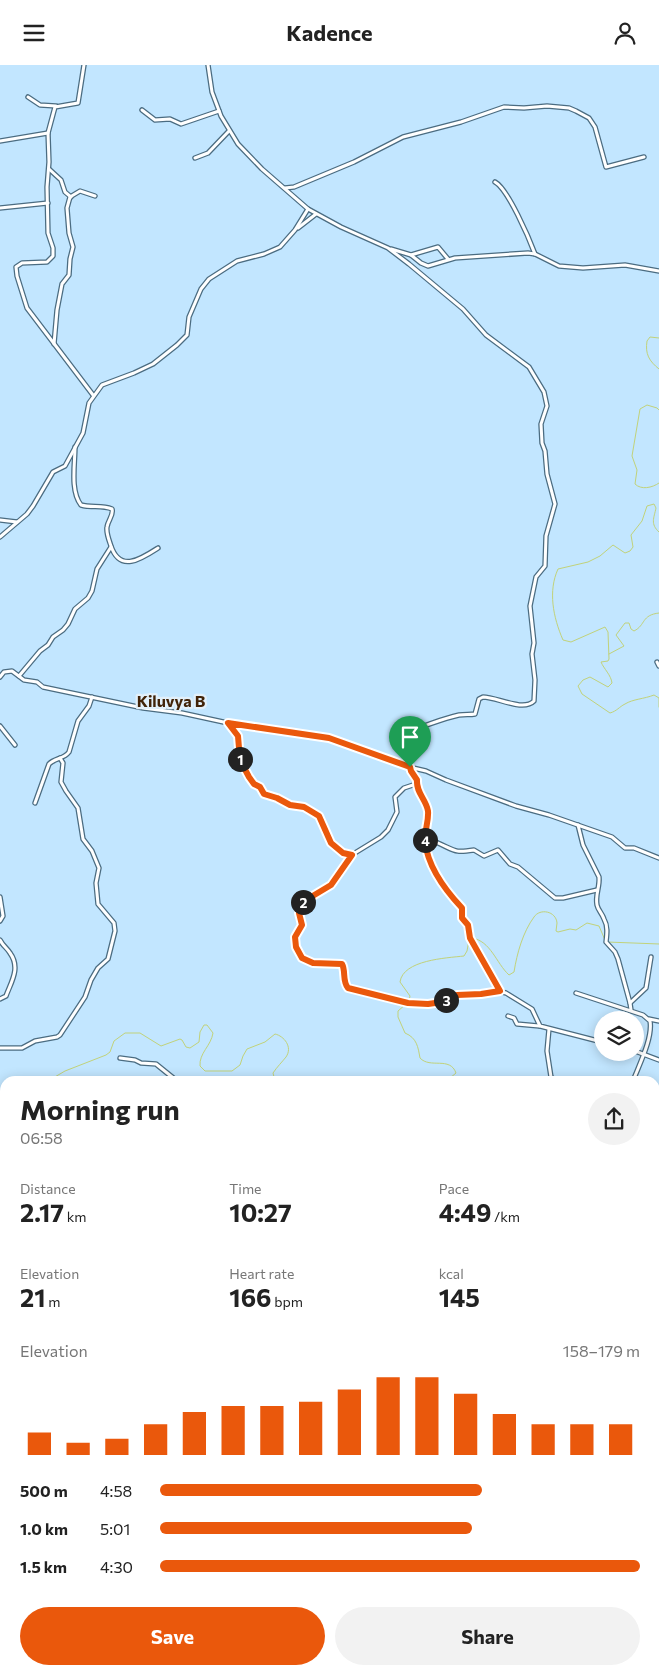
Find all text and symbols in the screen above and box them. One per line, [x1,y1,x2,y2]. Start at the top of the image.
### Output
icon: menu [20,19,48,47]
text: Kadence [286,19,373,46]
icon: person [611,19,639,47]
district label: Kiluvya B [137,691,206,710]
pin [389,716,431,767]
icon: arrive [396,723,424,751]
pin: 1 [228,747,252,771]
text: 1 [237,751,244,768]
pin: 4 [412,827,438,853]
text: 4 [421,832,430,849]
pin: 2 [290,889,316,915]
text: 2 [300,894,307,911]
pin: 3 [434,987,458,1013]
text: 3 [442,992,451,1009]
map controls [594,1011,644,1061]
button: layers [594,1011,644,1061]
text: Morning run [20,1092,180,1126]
button: share [588,1093,640,1145]
text: 06:58 [20,1128,63,1147]
text: Distance [20,1180,76,1197]
text: Time [229,1180,262,1197]
text: Pace [439,1180,469,1197]
text: 2.17 [20,1197,64,1227]
text: 10:27 [229,1197,292,1227]
text: 4:49 [439,1197,491,1227]
text: km [64,1208,87,1225]
text: /km [491,1208,520,1225]
text: Elevation [20,1265,79,1282]
text: Heart rate [229,1265,294,1282]
text: kcal [439,1265,464,1282]
text: 21 [20,1282,46,1312]
text: 166 [229,1282,272,1312]
text: 145 [439,1282,480,1312]
text: m [46,1293,60,1310]
text: bpm [272,1293,303,1310]
text: Elevation [20,1341,88,1360]
text: 158–179 m [563,1341,640,1360]
text: 500 m [20,1481,68,1500]
text: 4:58 [100,1481,132,1500]
text: 1.0 km [20,1519,68,1538]
text: 5:01 [100,1519,130,1538]
text: 1.5 km [20,1557,67,1576]
text: 4:30 [100,1557,133,1576]
button: Save [20,1607,325,1665]
button: Share [335,1607,640,1665]

